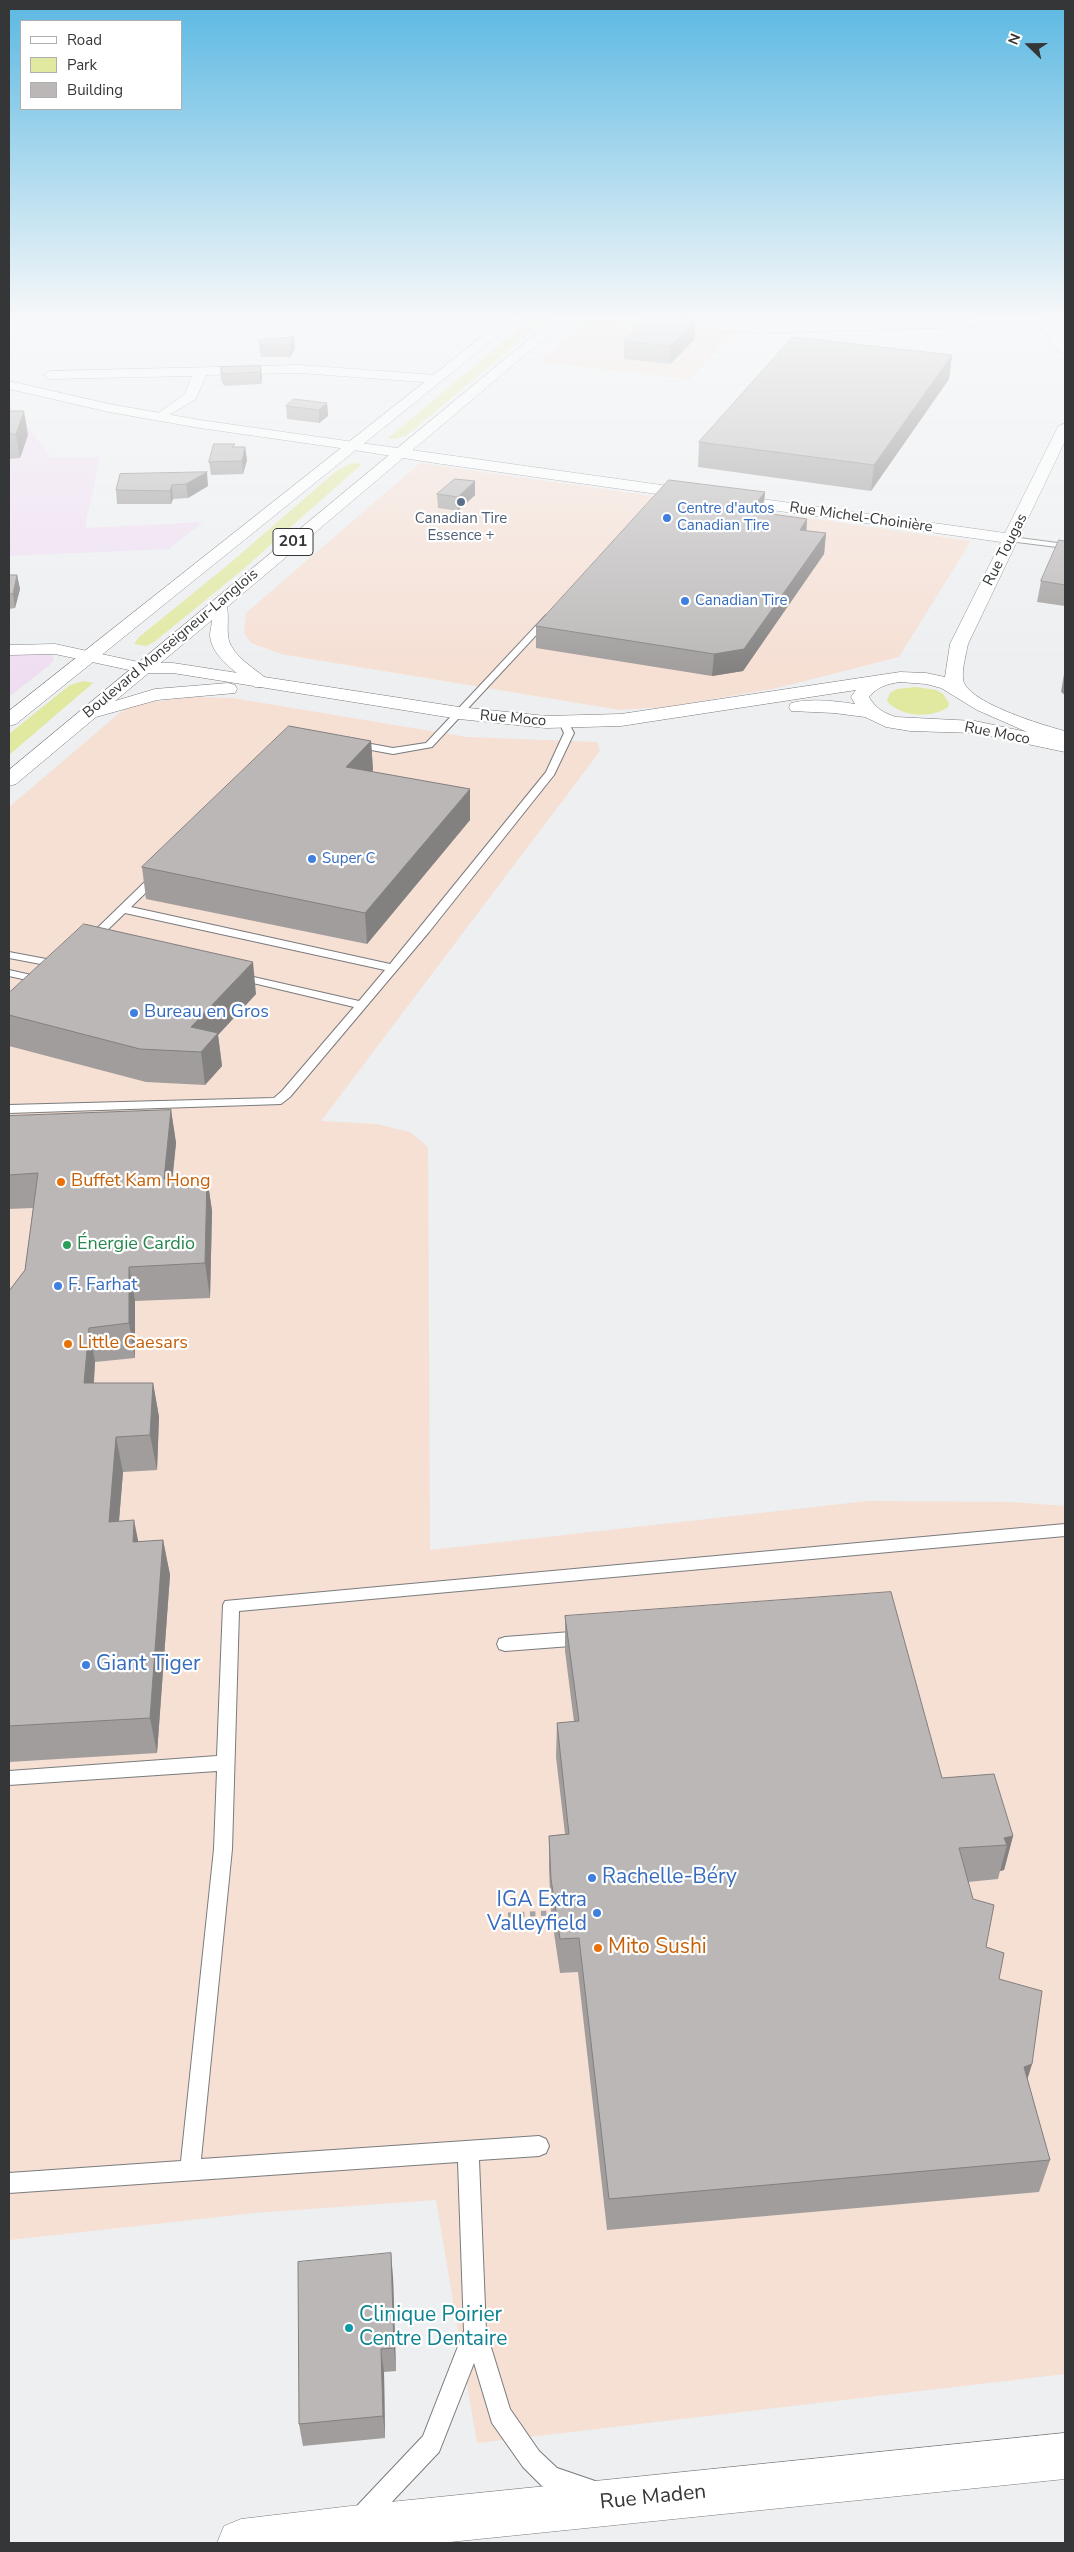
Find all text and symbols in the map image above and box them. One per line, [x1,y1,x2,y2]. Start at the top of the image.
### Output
legend [20,20,182,110]
north arrow [1004,20,1054,70]
text: Road [67,30,102,50]
text: N [1004,31,1025,48]
text: Park [67,55,97,75]
text: Building [67,80,123,100]
marker: Canadian Tire Essence + [455,496,467,508]
street label: Rue Michel-Choinière [788,499,934,537]
place label: Centre d'autos Canadian Tire [677,500,775,535]
place label: Canadian Tire Essence + [415,510,507,545]
street label: Rue Tougas [980,511,1032,589]
marker: Centre d'autos Canadian Tire [661,512,673,524]
road number: 201 [273,528,313,556]
street label: Boulevard Monseigneur-Langlois [80,565,262,723]
place label: Canadian Tire [695,592,788,610]
marker: Canadian Tire [679,595,691,607]
street label: Rue Moco [479,707,547,731]
street label: Rue Moco [963,719,1031,749]
place label: Super C [322,850,376,868]
marker: Super C [306,853,318,865]
place label: Bureau en Gros [144,1002,269,1024]
marker: Bureau en Gros [128,1007,140,1019]
place label: Buffet Kam Hong [71,1171,211,1193]
marker: Buffet Kam Hong [55,1176,67,1188]
place label: Énergie Cardio [77,1234,195,1256]
marker: Énergie Cardio [61,1239,73,1251]
place label: F. Farhat [68,1275,138,1297]
marker: F. Farhat [52,1280,64,1292]
place label: Little Caesars [78,1333,188,1355]
marker: Little Caesars [62,1338,74,1350]
place label: Giant Tiger [96,1652,200,1678]
marker: Giant Tiger [80,1659,92,1671]
place label: Rachelle-Béry [602,1865,737,1891]
marker: Rachelle-Béry [586,1872,598,1884]
place label: IGA Extra Valleyfield [487,1888,587,1938]
marker: IGA Extra Valleyfield [591,1907,603,1919]
place label: Mito Sushi [608,1935,707,1961]
marker: Mito Sushi [592,1942,604,1954]
place label: Clinique Poirier Centre Dentaire [359,2303,507,2353]
marker: Clinique Poirier Centre Dentaire [343,2322,355,2334]
street label: Rue Maden [599,2480,707,2516]

